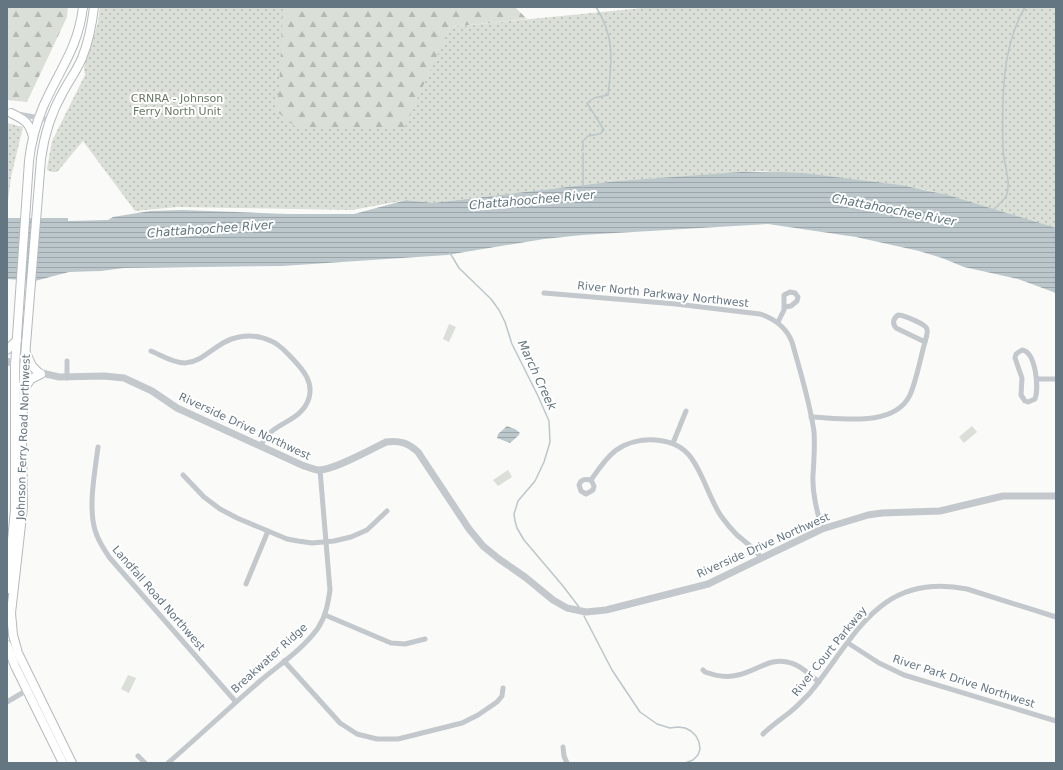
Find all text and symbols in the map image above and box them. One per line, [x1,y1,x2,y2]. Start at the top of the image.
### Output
park label: CRNRA - Johnson Ferry North Unit [131,92,223,118]
water label: Chattahoochee River [468,187,597,212]
water label: Chattahoochee River [831,191,958,229]
water label: Chattahoochee River [147,218,275,240]
street label: River North Parkway Northwest [577,279,750,310]
water label: March Creek [515,338,560,413]
street label: Johnson Ferry Road Northwest [14,353,33,521]
street label: Riverside Drive Northwest [177,390,313,463]
street label: Riverside Drive Northwest [695,510,832,581]
street label: Landfall Road Northwest [110,543,208,654]
street label: River Court Parkway [789,603,870,699]
street label: Breakwater Ridge [229,621,310,696]
street label: River Park Drive Northwest [891,652,1037,711]

